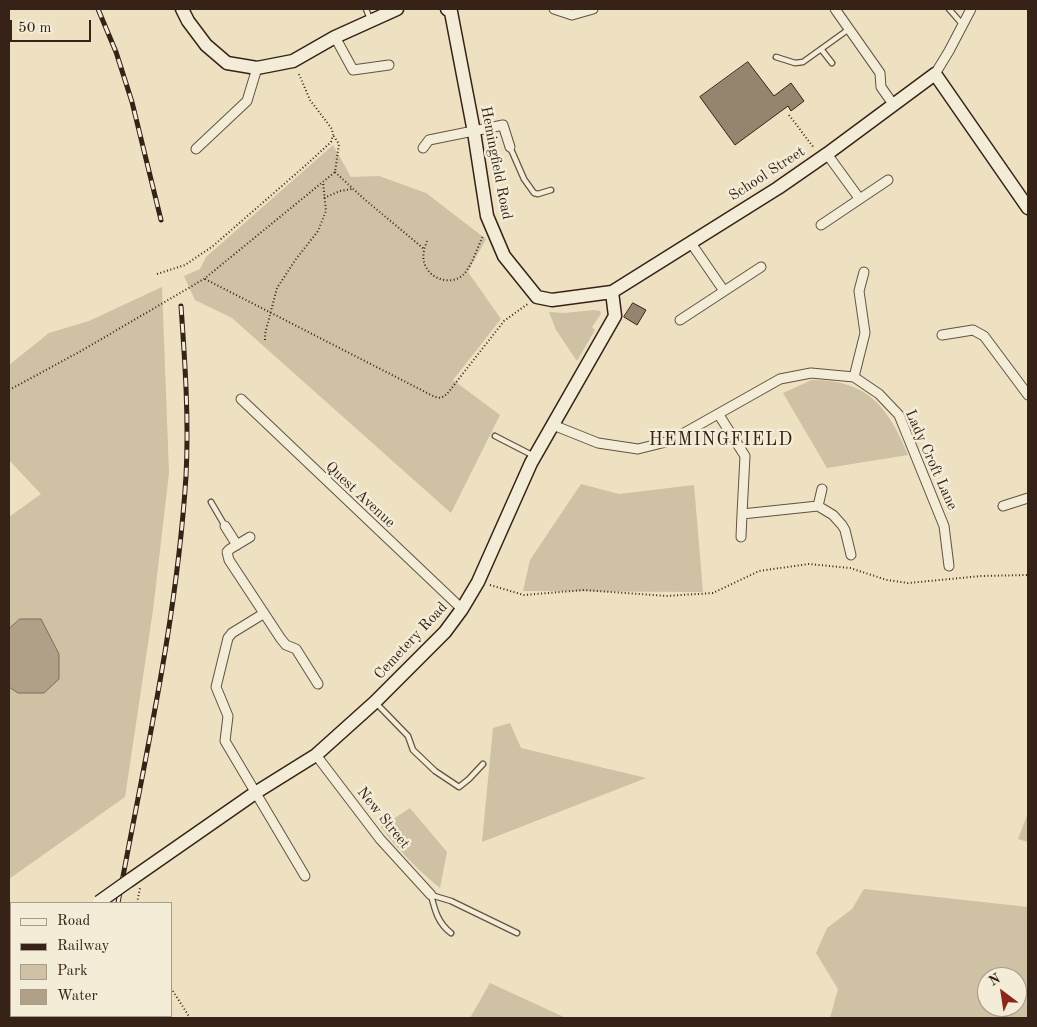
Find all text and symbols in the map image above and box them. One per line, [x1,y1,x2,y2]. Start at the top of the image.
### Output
scale bar [12,10,94,42]
text: 50 m [18,21,52,36]
street label: Hemingfield Road [476,105,516,221]
street label: School Street [726,143,808,205]
street label: Lady Croft Lane [901,407,961,513]
district label: HEMINGFIELD [647,429,795,451]
street label: Quest Avenue [321,458,399,532]
street label: Cemetery Road [370,598,452,684]
street label: New Street [353,784,413,852]
legend [10,902,172,1017]
text: Road [57,914,90,929]
text: Railway [57,939,110,954]
text: Park [57,964,88,979]
north arrow [977,967,1027,1017]
text: N [987,971,1003,989]
text: Water [57,989,98,1004]

